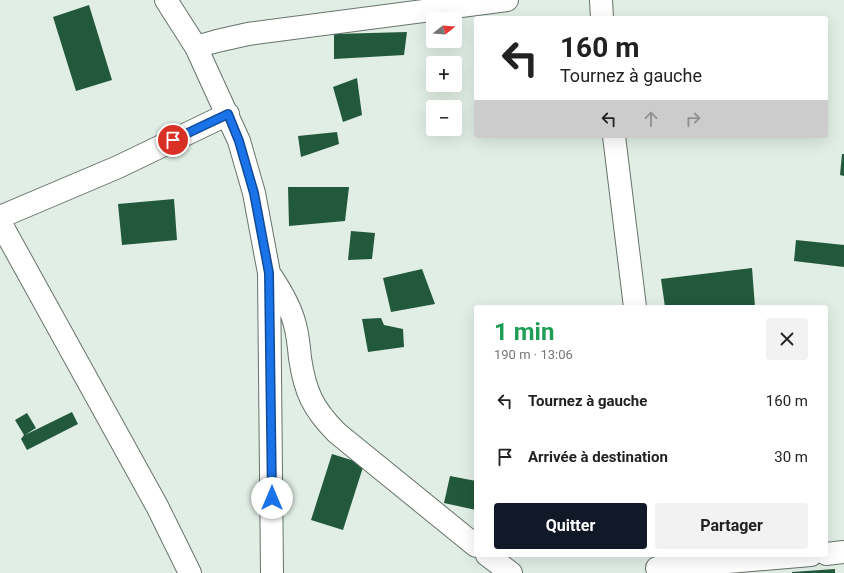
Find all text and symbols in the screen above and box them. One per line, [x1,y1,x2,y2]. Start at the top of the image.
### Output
north arrow [426,12,462,48]
map controls [426,12,462,136]
text: 160 m [560,31,639,64]
icon: left [494,32,546,84]
button: + [426,56,462,92]
text: Tournez à gauche [560,65,702,86]
button: − [426,100,462,136]
icon: left [598,108,620,130]
icon: ahead [640,108,662,130]
icon: right [682,108,704,130]
pin [156,123,190,157]
icon: arrive [162,129,184,151]
text: 1 min [494,318,554,346]
button: close [766,318,808,360]
text: 190 m · 13:06 [494,347,573,362]
icon: left [494,390,516,412]
text: Tournez à gauche [528,392,647,410]
text: 160 m [766,392,808,410]
icon: arrive [494,446,516,468]
text: Arrivée à destination [528,448,668,466]
text: 30 m [774,448,808,466]
position arrow [251,477,293,519]
button: Quitter [494,503,647,549]
button: Partager [655,503,808,549]

